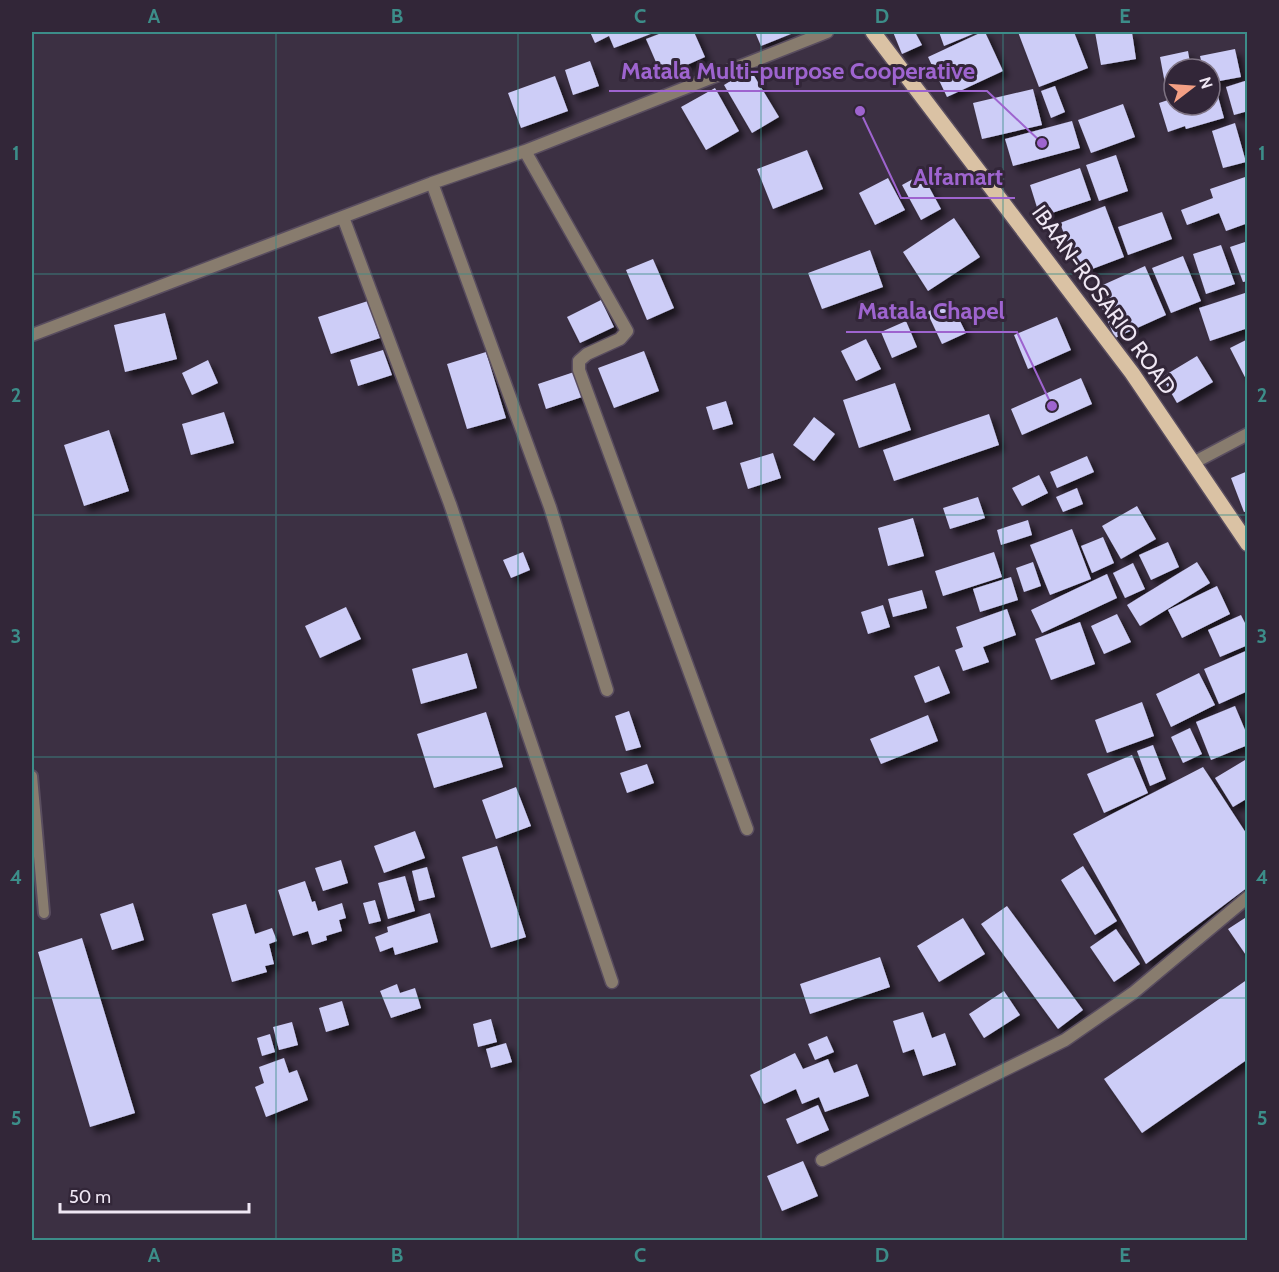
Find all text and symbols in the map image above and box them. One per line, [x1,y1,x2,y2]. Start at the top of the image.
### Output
text: A [148,4,161,28]
text: B [391,4,403,28]
text: C [634,4,646,28]
text: D [875,4,889,28]
text: E [1119,4,1131,28]
callout: Matala Multi-purpose Cooperative [609,49,987,91]
text: Matala Multi-purpose Cooperative [621,56,975,85]
north arrow [1162,57,1222,117]
text: N [1195,75,1217,91]
text: 1 [12,141,20,165]
text: 1 [1258,141,1266,165]
callout: Alfamart [901,156,1015,198]
text: Alfamart [913,162,1003,191]
street label: IBAAN-ROSARIO ROAD [1026,200,1182,400]
callout: Matala Chapel [846,290,1017,332]
text: Matala Chapel [857,296,1005,325]
text: 2 [11,383,21,407]
text: 2 [1257,383,1267,407]
text: 3 [11,624,21,648]
text: 3 [1257,624,1267,648]
text: 4 [10,865,22,889]
text: 4 [1256,865,1268,889]
text: 5 [11,1106,21,1130]
text: 5 [1257,1106,1267,1130]
scale bar [60,1176,249,1214]
text: 50 m [69,1186,111,1208]
text: A [148,1243,161,1267]
text: B [391,1243,403,1267]
text: C [634,1243,646,1267]
text: D [875,1243,889,1267]
text: E [1119,1243,1131,1267]

